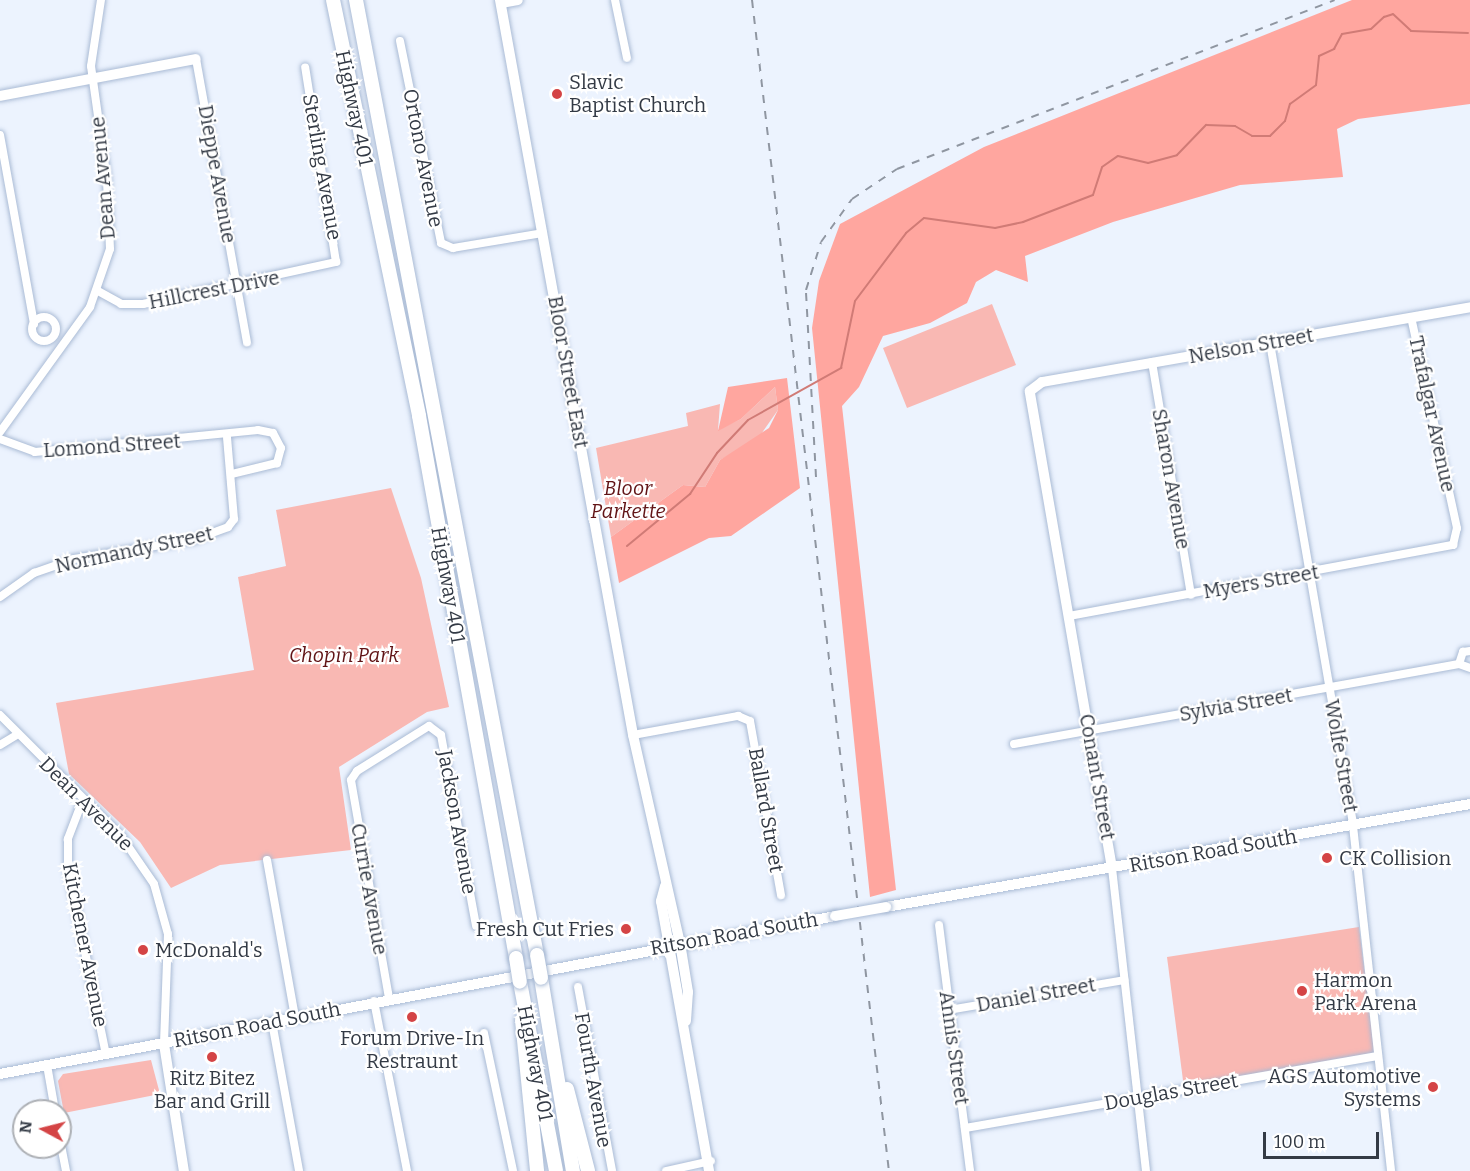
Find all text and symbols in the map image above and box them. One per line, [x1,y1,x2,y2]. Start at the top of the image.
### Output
street label: Highway 401 [330,48,378,168]
place label: Slavic Baptist Church [569,70,706,117]
street label: Ortono Avenue [398,87,448,229]
marker: Slavic Baptist Church [550,87,564,101]
street label: Sterling Avenue [297,92,347,242]
street label: Dieppe Avenue [193,103,241,245]
street label: Dean Avenue [86,116,120,240]
street label: Hillcrest Drive [147,266,281,314]
street label: Bloor Street East [543,294,593,450]
street label: Nelson Street [1187,323,1315,369]
street label: Trafalgar Avenue [1404,334,1460,494]
street label: Sharon Avenue [1147,407,1195,551]
street label: Lomond Street [42,429,182,463]
park label: Bloor Parkette [590,476,666,523]
street label: Normandy Street [53,522,215,578]
street label: Highway 401 [426,525,470,645]
street label: Myers Street [1201,560,1321,604]
park label: Chopin Park [289,643,399,667]
street label: Sylvia Street [1177,683,1295,727]
street label: Wolfe Street [1319,698,1363,814]
street label: Conant Street [1074,712,1120,842]
street label: Ballard Street [743,746,789,874]
street label: Jackson Avenue [433,748,481,896]
street label: Dean Avenue [34,752,138,856]
street label: Currie Avenue [346,821,392,957]
street label: Ritson Road South [1127,824,1299,878]
place label: CK Collision [1339,846,1451,870]
marker: CK Collision [1320,851,1334,865]
street label: Kitchener Avenue [57,861,113,1029]
street label: Ritson Road South [648,907,820,961]
place label: Fresh Cut Fries [476,917,614,941]
marker: Fresh Cut Fries [619,922,633,936]
place label: McDonald's [155,938,262,962]
marker: McDonald's [136,943,150,957]
place label: Harmon Park Arena [1314,968,1417,1015]
street label: Daniel Street [975,973,1097,1017]
marker: Harmon Park Arena [1295,984,1309,998]
street label: Annis Street [934,989,974,1107]
street label: Ritson Road South [171,997,343,1053]
street label: Highway 401 [512,1003,558,1123]
marker: Forum Drive-In Restraunt [405,1010,419,1024]
street label: Fourth Avenue [569,1011,617,1149]
place label: Forum Drive-In Restraunt [340,1026,484,1073]
marker: Ritz Bitez Bar and Grill [205,1050,219,1064]
place label: AGS Automotive Systems [1268,1064,1421,1111]
place label: Ritz Bitez Bar and Grill [154,1066,270,1113]
street label: Douglas Street [1102,1068,1240,1116]
marker: AGS Automotive Systems [1426,1080,1440,1094]
north arrow [12,1099,72,1159]
text: N [15,1120,36,1134]
scale bar [1266,1120,1382,1158]
text: 100 m [1274,1131,1325,1153]

